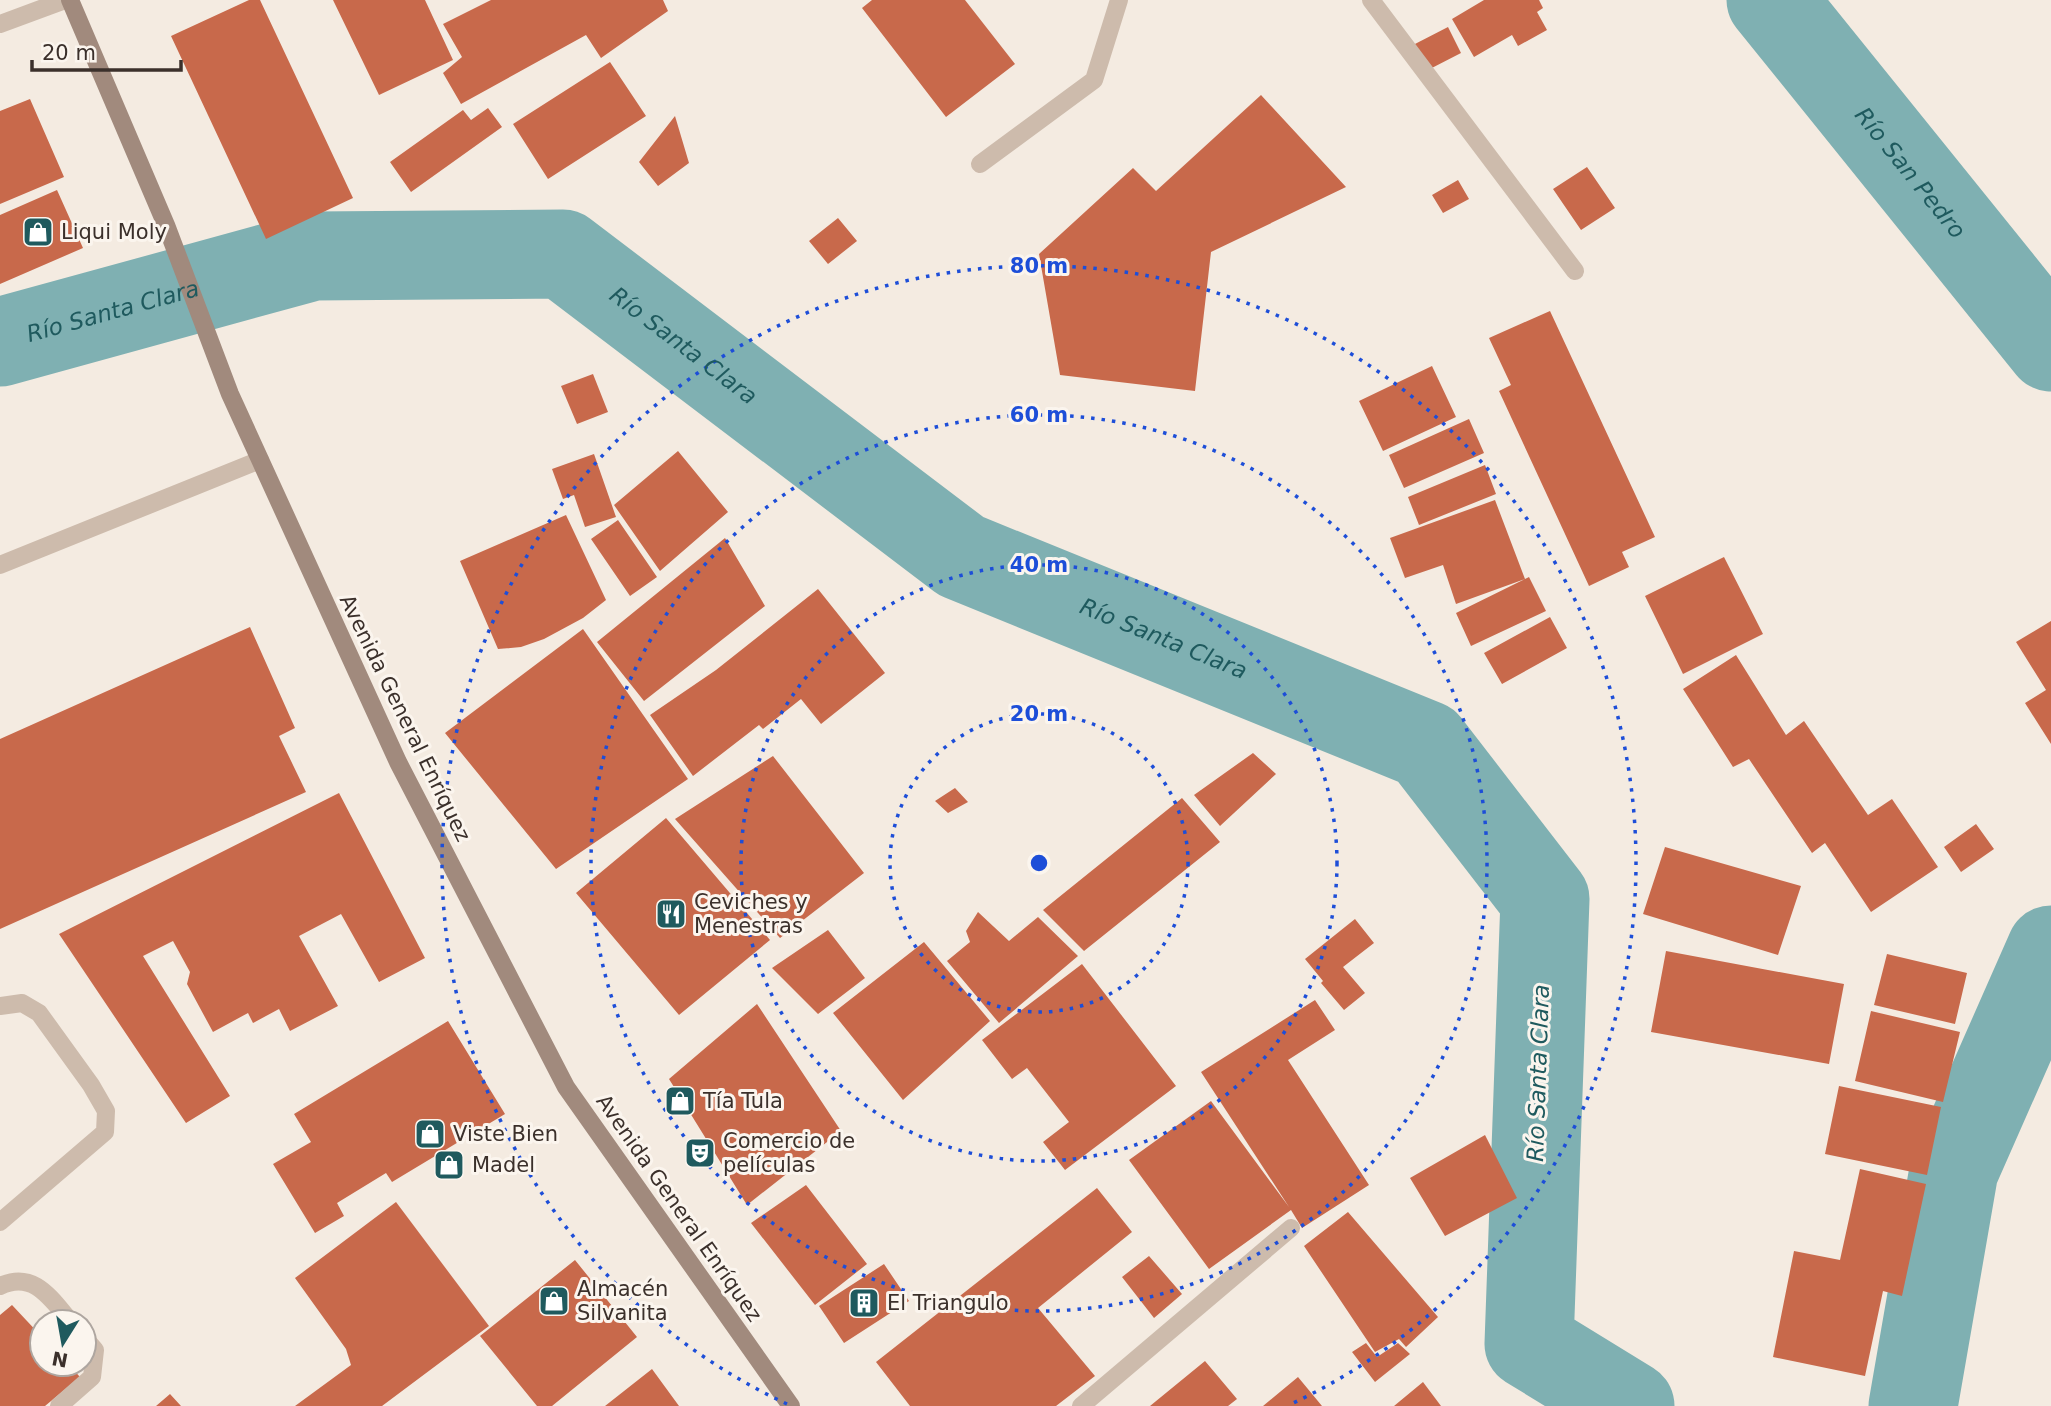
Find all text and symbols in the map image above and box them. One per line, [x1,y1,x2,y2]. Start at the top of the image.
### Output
scale bar [32,28,180,72]
text: 20 m [42,41,96,65]
water label: Río San Pedro [1850,102,1971,243]
shop icon: Liqui Moly [21,215,55,249]
place label: Liqui Moly [61,220,167,244]
text: 80 m [1010,254,1068,278]
water label: Río Santa Clara [24,275,202,347]
water label: Río Santa Clara [605,281,762,410]
text: 60 m [1010,403,1068,427]
text: 40 m [1010,553,1068,577]
street label: Avenida General Enríquez [335,591,475,845]
water label: Río Santa Clara [1076,593,1251,684]
text: 20 m [1010,702,1068,726]
centre of rings [1027,851,1051,875]
place label: Ceviches y Menestras [694,890,808,938]
restaurant icon: Ceviches y Menestras [654,897,688,931]
water label: Río Santa Clara [1522,984,1554,1162]
shop icon: Tía Tula [663,1084,697,1118]
place label: Tía Tula [702,1089,783,1113]
street label: Avenida General Enríquez [591,1090,767,1326]
shop icon: Viste Bien [413,1117,447,1151]
place label: Viste Bien [453,1122,558,1146]
place label: Comercio de películas [723,1129,855,1177]
theatre icon: Comercio de películas [683,1136,717,1170]
shop icon: Madel [432,1148,466,1182]
place label: Madel [472,1153,535,1177]
place label: Almacén Silvanita [577,1277,668,1325]
shop icon: Almacén Silvanita [537,1284,571,1318]
building icon: El Triangulo [847,1286,881,1320]
place label: El Triangulo [887,1291,1009,1315]
north arrow [28,1308,98,1378]
text: N [50,1347,70,1372]

